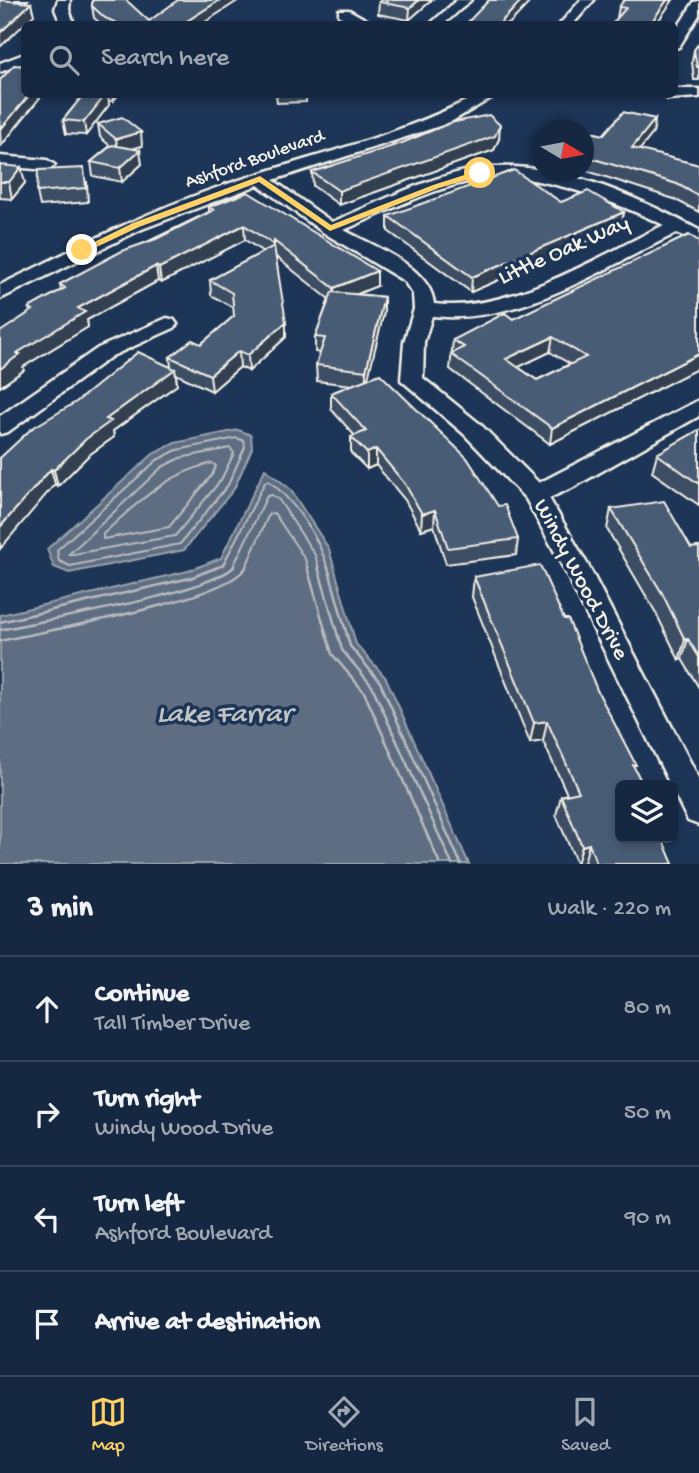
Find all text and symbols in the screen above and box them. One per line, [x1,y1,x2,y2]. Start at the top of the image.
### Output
search box [21,21,678,98]
icon: search [45,41,83,79]
text: Search here [101,44,229,75]
north arrow [531,119,594,182]
street label: Ashford Boulevard [182,125,329,195]
route start [464,157,495,188]
street label: Little Oak Way [494,210,634,292]
route end [66,234,97,265]
street label: Windy Wood Drive [526,495,634,666]
water label: Lake Farrar [157,699,296,732]
map controls [615,780,678,843]
button: layers [615,780,678,843]
text: 3 min [28,892,93,927]
text: Walk · 220 m [548,896,671,923]
text: Continue [95,980,189,1011]
icon: ahead [28,990,66,1028]
text: 80 m [624,995,671,1022]
text: Tall Timber Drive [95,1011,250,1038]
text: Turn right [95,1085,199,1116]
icon: right [28,1095,66,1133]
text: 50 m [624,1100,671,1127]
text: Windy Wood Drive [95,1116,273,1143]
text: Turn left [95,1190,183,1221]
icon: left [28,1200,66,1238]
text: 90 m [625,1205,671,1232]
text: Ashford Boulevard [95,1221,271,1248]
icon: arrive [28,1305,66,1343]
text: Arrive at destination [95,1308,320,1339]
tab: Map [89,1393,127,1458]
tab: Directions [306,1393,383,1458]
tab: Saved [561,1393,610,1458]

